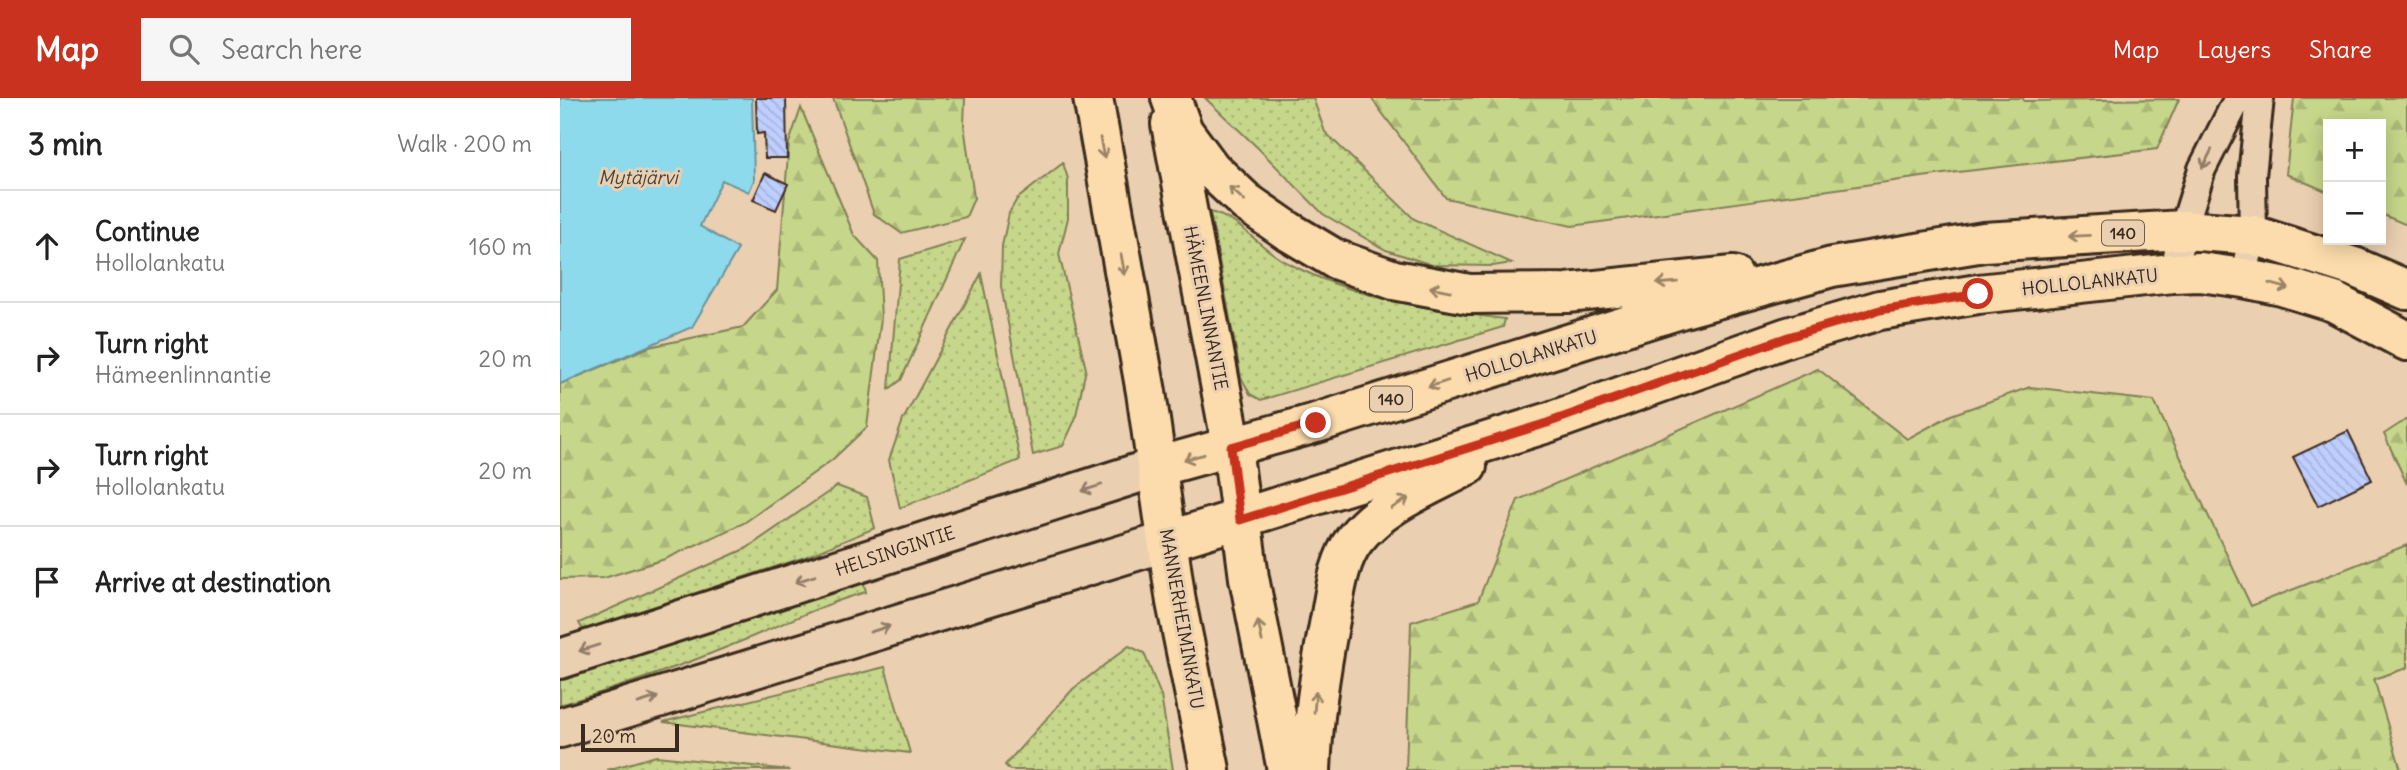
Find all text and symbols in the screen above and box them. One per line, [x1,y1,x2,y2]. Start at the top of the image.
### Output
search box [141,18,631,81]
text: Map [35,28,99,70]
icon: search [165,30,203,68]
text: Search here [221,33,362,66]
text: Map [2113,34,2159,64]
text: Layers [2197,34,2271,64]
text: Share [2309,34,2372,64]
map controls [2323,119,2386,245]
button: + [2323,119,2386,182]
text: 3 min [28,125,103,163]
text: Walk · 200 m [397,129,532,158]
one-way arrow [1096,136,1109,159]
one-way arrow [2200,148,2214,169]
water label: Mytäjärvi [598,165,681,189]
button: − [2323,182,2386,245]
one-way arrow [1228,186,1246,202]
text: Continue [95,215,200,248]
road number: 140 [2102,220,2144,246]
street label: HÄMEENLINNANTIE [1179,224,1233,392]
icon: ahead [28,227,66,265]
one-way arrow [2068,230,2091,243]
text: 160 m [469,232,532,261]
text: Hollolankatu [95,248,225,277]
one-way arrow [1117,253,1130,276]
street label: HOLLOLANKATU [2021,263,2159,301]
one-way arrow [1656,276,1678,289]
route start [1962,278,1993,309]
one-way arrow [2267,280,2289,293]
one-way arrow [1429,282,1452,295]
street label: HOLLOLANKATU [1462,325,1600,387]
text: Turn right [95,327,208,360]
icon: right [28,339,66,377]
text: 20 m [479,344,532,373]
text: Hämeenlinnantie [95,360,271,389]
one-way arrow [1428,379,1450,392]
road number: 140 [1370,386,1412,412]
route end [1300,407,1331,438]
text: Turn right [95,439,208,472]
icon: right [28,451,66,489]
one-way arrow [1184,451,1206,464]
text: 20 m [479,456,532,485]
text: Hollolankatu [95,472,225,501]
one-way arrow [1081,482,1103,495]
one-way arrow [1390,495,1410,509]
street label: HELSINGINTIE [832,521,958,581]
street label: MANNERHEIMINKATU [1155,527,1209,711]
icon: arrive [28,563,66,601]
text: Arrive at destination [95,566,331,599]
one-way arrow [795,574,817,586]
one-way arrow [1253,620,1267,643]
one-way arrow [868,621,890,634]
one-way arrow [578,643,600,656]
one-way arrow [1309,691,1322,714]
one-way arrow [637,693,659,706]
scale bar [581,721,679,753]
text: 20 m [592,724,636,748]

